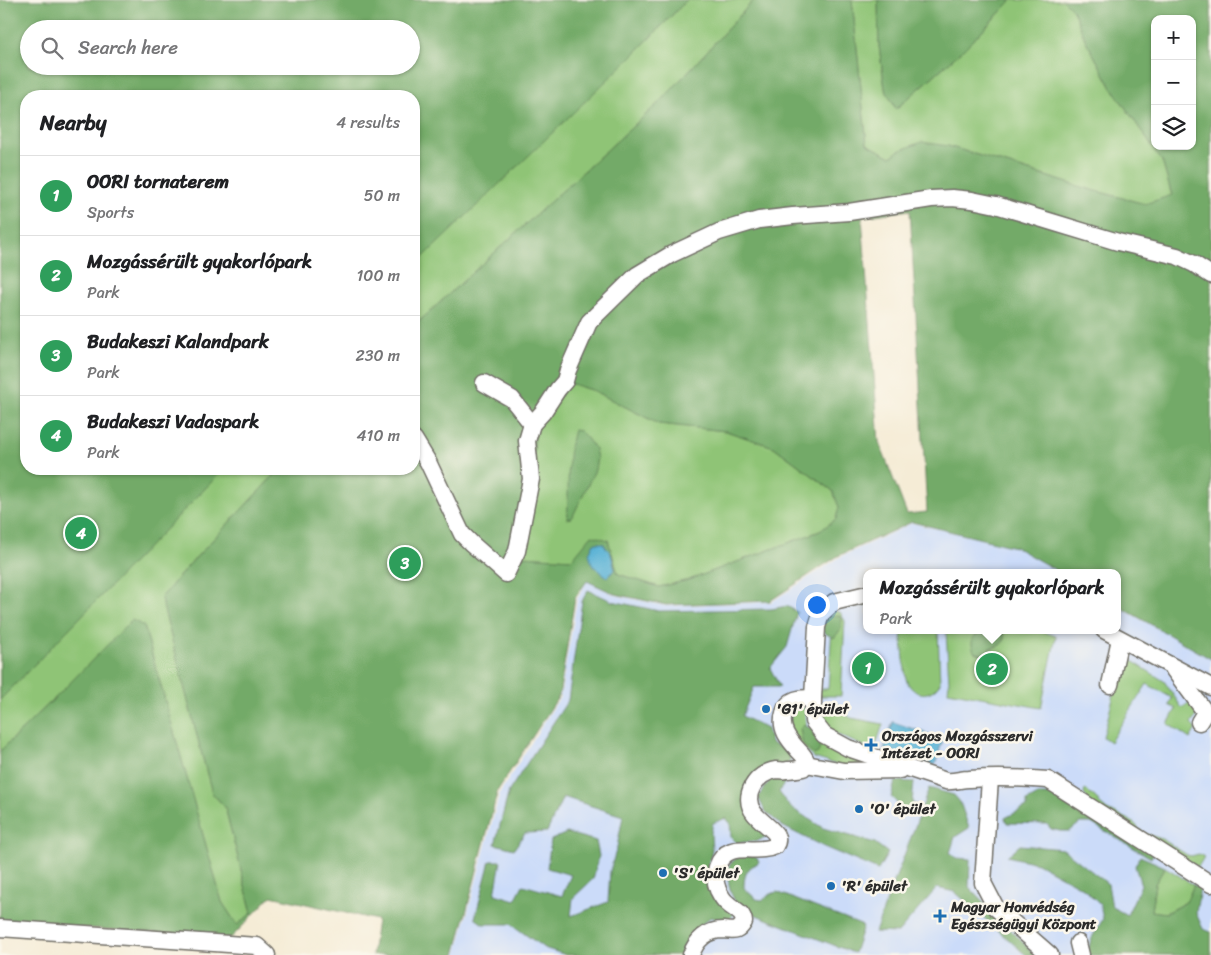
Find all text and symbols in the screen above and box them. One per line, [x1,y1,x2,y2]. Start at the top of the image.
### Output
map controls [1151,15,1196,150]
button: + [1151,15,1196,60]
search box [20,20,420,75]
text: Search here [78,31,178,64]
icon: search [38,34,66,62]
button: − [1151,60,1196,105]
text: Nearby [40,104,106,142]
button: layers [1151,105,1196,150]
text: 4 results [336,108,400,137]
text: OORI tornaterem [87,165,229,198]
text: 1 [53,181,59,210]
text: 50 m [364,181,400,210]
text: Sports [87,198,134,227]
text: Mozgássérült gyakorlópark [87,245,312,278]
text: 2 [51,261,61,290]
text: 100 m [356,261,400,290]
text: Park [87,278,120,307]
text: Budakeszi Kalandpark [87,325,269,358]
text: 3 [52,341,60,370]
text: 230 m [355,341,400,370]
text: Park [87,358,120,387]
text: Budakeszi Vadaspark [87,405,259,438]
text: 4 [51,421,61,450]
text: 410 m [357,421,400,450]
text: Park [87,438,120,467]
pin: 4 [65,514,97,552]
pin: 3 [389,544,421,582]
popup [863,569,1121,634]
text: Mozgássérült gyakorlópark [879,571,1105,604]
your location [804,592,830,618]
text: Park [879,604,912,633]
pin: 1 [852,649,884,687]
pin: 2 [976,650,1008,688]
place label: 'G1' épület [776,696,850,722]
marker: 'G1' épület [760,703,772,715]
place label: Országos Mozgásszervi Intézet - OORI [881,723,1034,766]
marker: Országos Mozgásszervi Intézet - OORI [864,738,878,752]
place label: 'O' épület [869,796,937,822]
marker: 'O' épület [853,803,865,815]
place label: 'S' épület [673,860,740,886]
marker: 'S' épület [657,867,669,879]
place label: 'R' épület [841,873,908,899]
marker: 'R' épület [825,880,837,892]
place label: Magyar Honvédség Egészségügyi Központ [950,894,1097,937]
marker: Magyar Honvédség Egészségügyi Központ [933,909,947,923]

